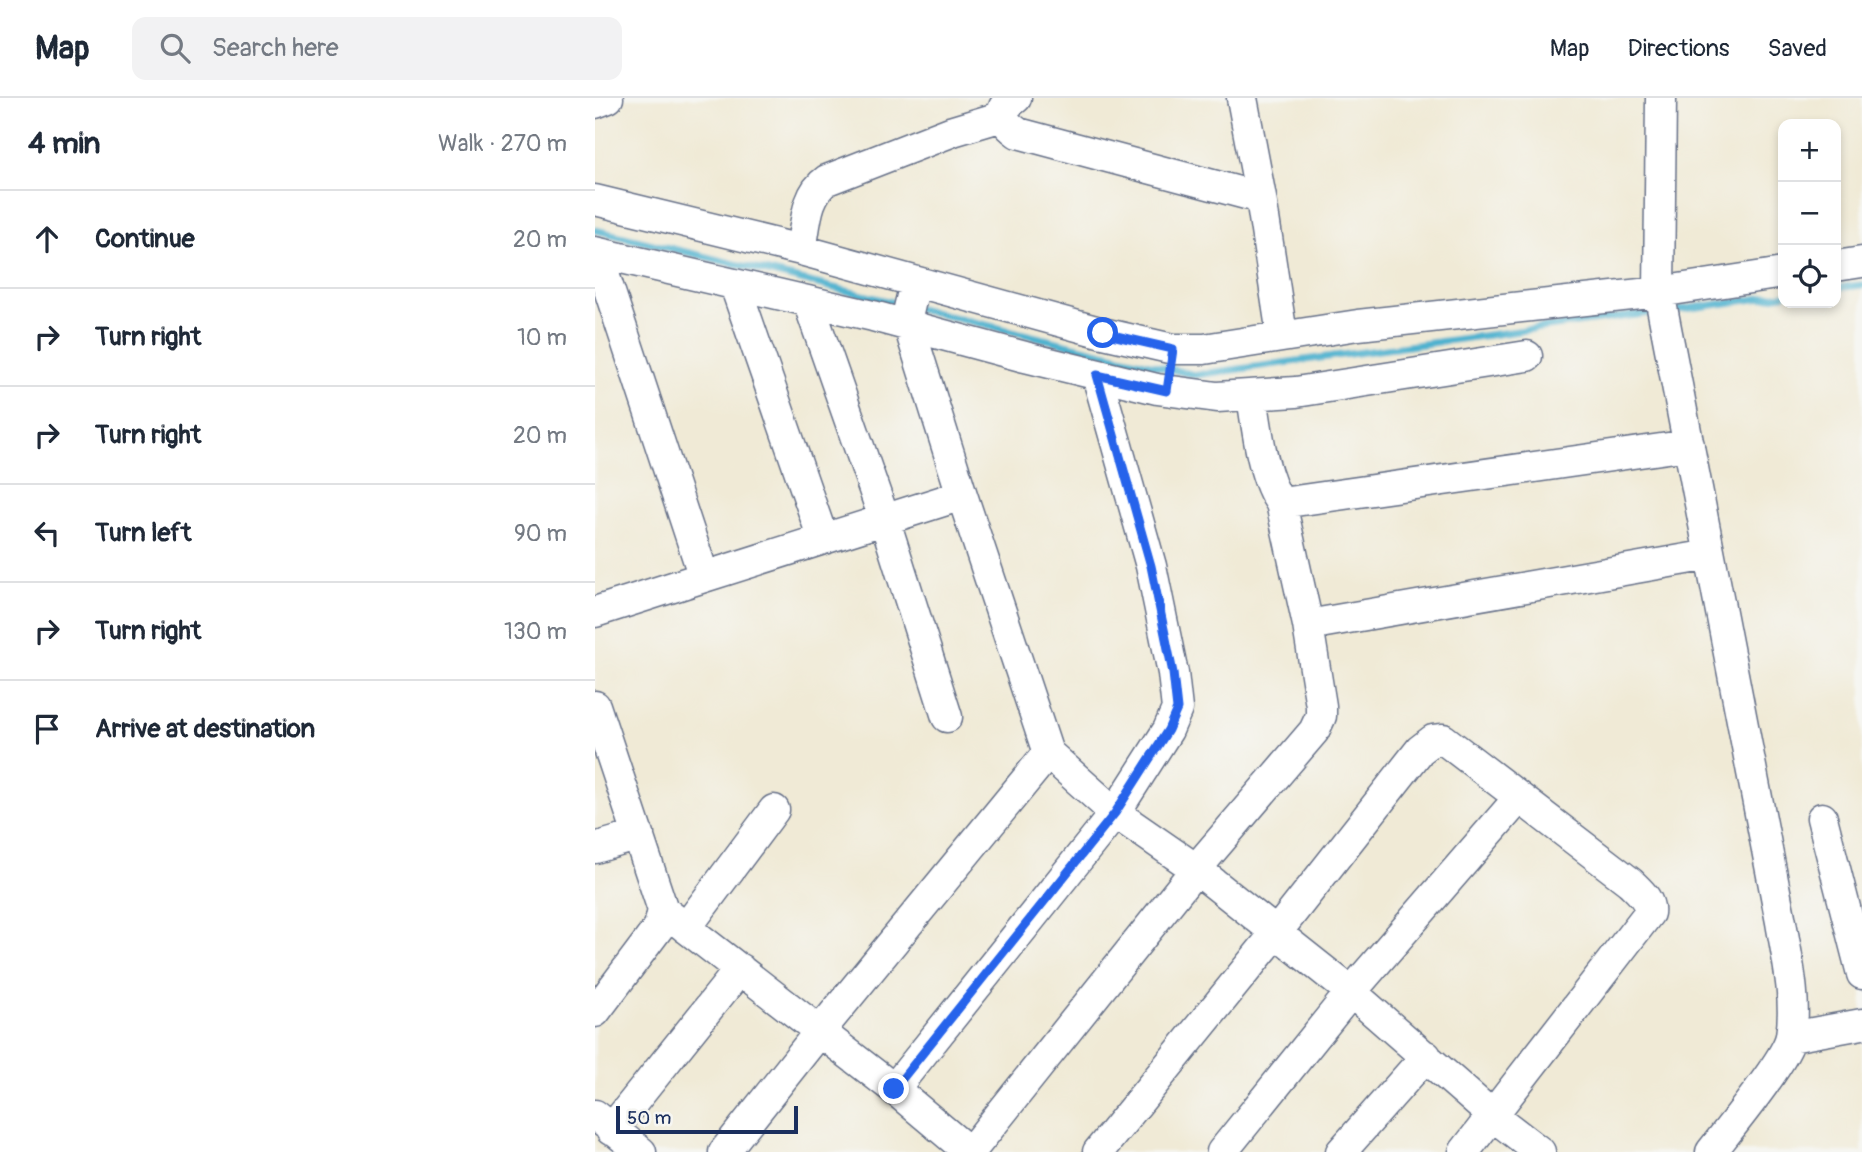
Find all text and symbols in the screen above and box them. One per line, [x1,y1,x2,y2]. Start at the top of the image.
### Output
search box [132,17,622,80]
text: Map [35,28,90,69]
icon: search [156,29,194,67]
text: Search here [212,32,339,64]
text: Map [1550,34,1590,63]
text: Directions [1628,34,1729,63]
text: Saved [1767,34,1827,63]
map controls [1778,119,1841,308]
button: + [1778,119,1841,182]
text: 4 min [28,125,101,162]
text: Walk · 270 m [438,129,567,158]
button: − [1778,182,1841,245]
icon: ahead [28,220,66,258]
text: Continue [95,223,195,255]
text: 20 m [513,225,567,254]
button: locate [1778,245,1841,308]
route start [1087,317,1118,348]
icon: right [28,318,66,356]
text: Turn right [95,321,201,353]
text: 10 m [517,323,567,352]
icon: right [28,416,66,454]
text: Turn right [95,419,201,451]
text: 20 m [513,421,567,450]
icon: left [28,514,66,552]
text: Turn left [95,517,191,549]
text: 90 m [514,519,567,548]
icon: right [28,612,66,650]
text: Turn right [95,615,201,647]
text: 130 m [504,617,567,646]
icon: arrive [28,710,66,748]
text: Arrive at destination [95,713,315,745]
route end [878,1073,909,1104]
scale bar [616,1103,798,1135]
text: 50 m [627,1106,671,1130]

